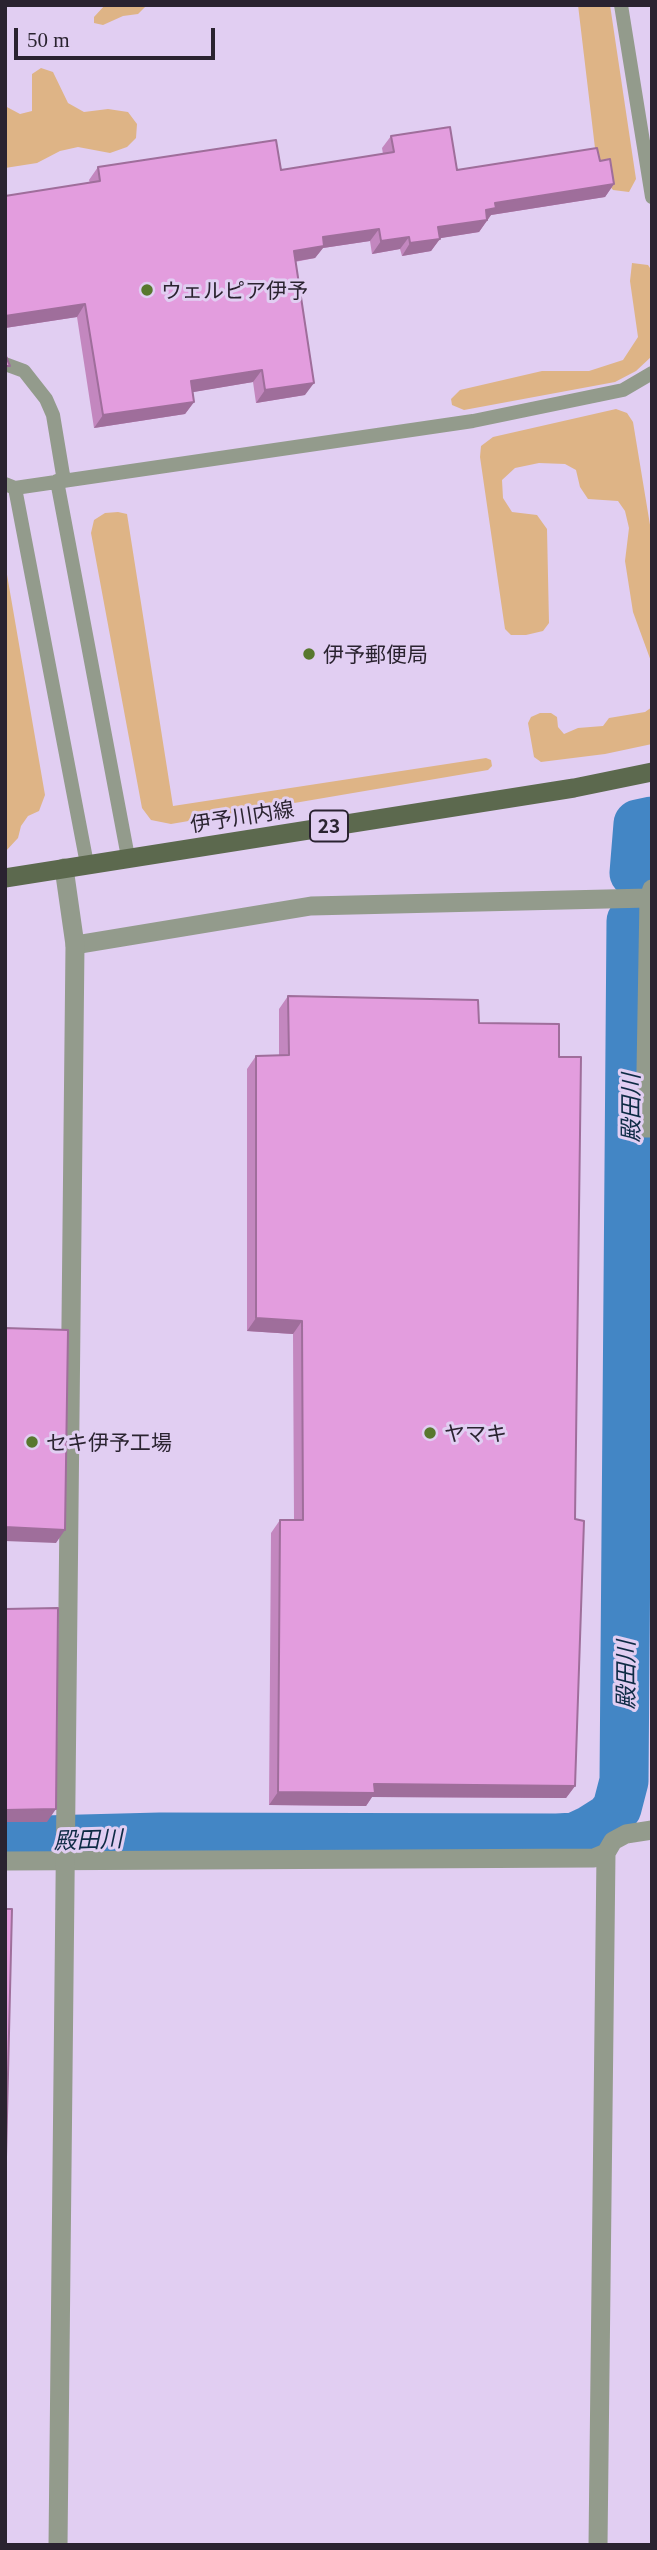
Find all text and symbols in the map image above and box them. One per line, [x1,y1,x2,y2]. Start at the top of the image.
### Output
scale bar [18,14,219,58]
text: 50 m [27,28,70,52]
place label: ウェルピア伊予 [161,277,308,303]
marker: ウェルピア伊予 [139,282,155,298]
place label: 伊予郵便局 [323,641,428,667]
marker: 伊予郵便局 [301,646,317,662]
street label: 伊予川内線 [188,795,296,837]
road number: 23 [310,810,348,842]
water label: 殿田川 [616,1074,644,1142]
place label: ヤマキ [444,1420,507,1446]
marker: ヤマキ [422,1425,438,1441]
place label: セキ伊予工場 [46,1429,172,1455]
marker: セキ伊予工場 [24,1434,40,1450]
water label: 殿田川 [611,1641,639,1709]
water label: 殿田川 [53,1824,123,1854]

